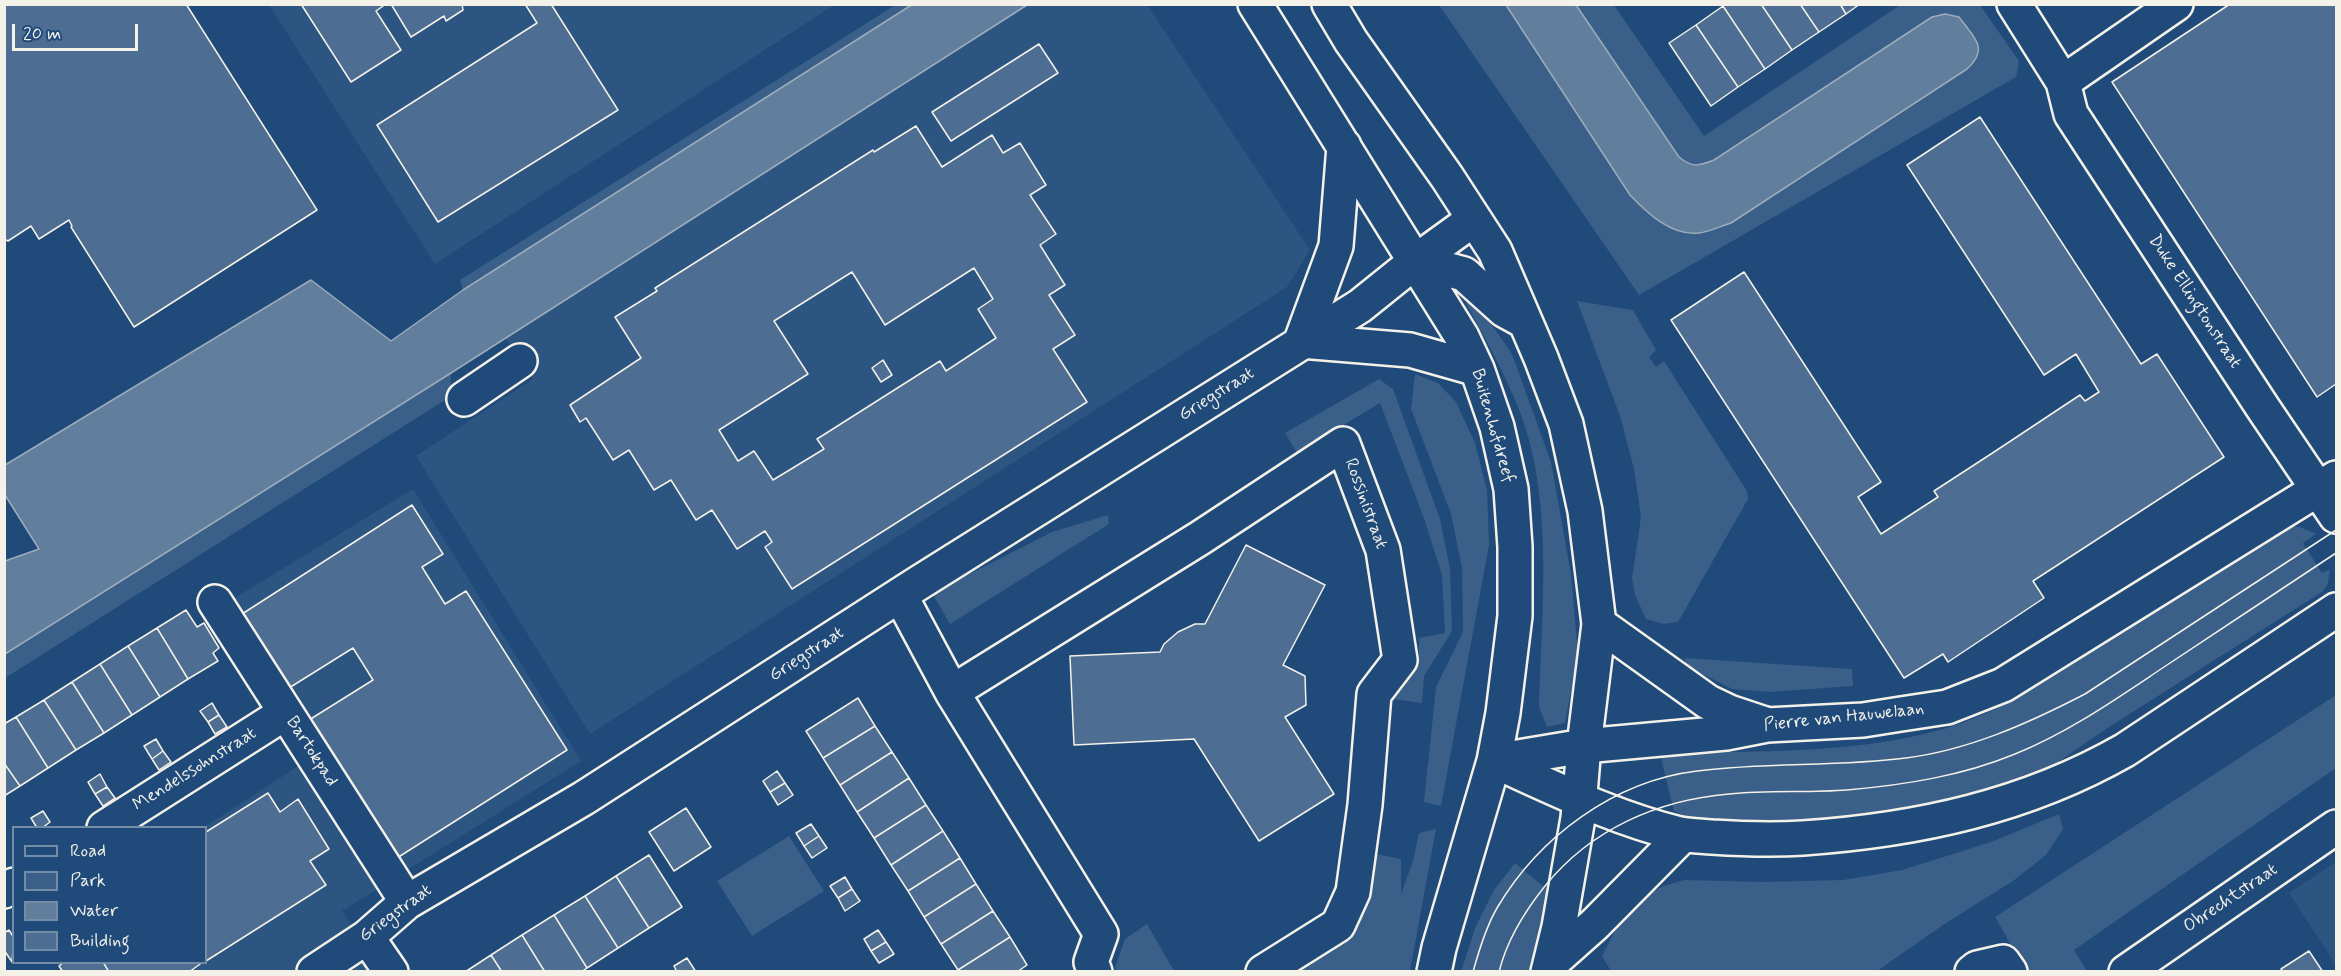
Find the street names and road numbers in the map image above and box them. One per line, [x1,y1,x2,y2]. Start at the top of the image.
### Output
street label: Duke Ellingtonstraat [2143,231,2245,373]
street label: Griegstraat [1175,363,1259,427]
street label: Buitenhofdreef [1465,366,1519,486]
street label: Rossinistraat [1339,456,1391,552]
street label: Griegstraat [766,623,848,687]
street label: Pierre van Hauwelaan [1763,699,1925,737]
street label: Bartokpad [280,713,342,791]
street label: Mendelssohnstraat [129,723,261,817]
street label: Obrechtstraat [2180,860,2282,938]
street label: Griegstraat [355,880,437,948]

